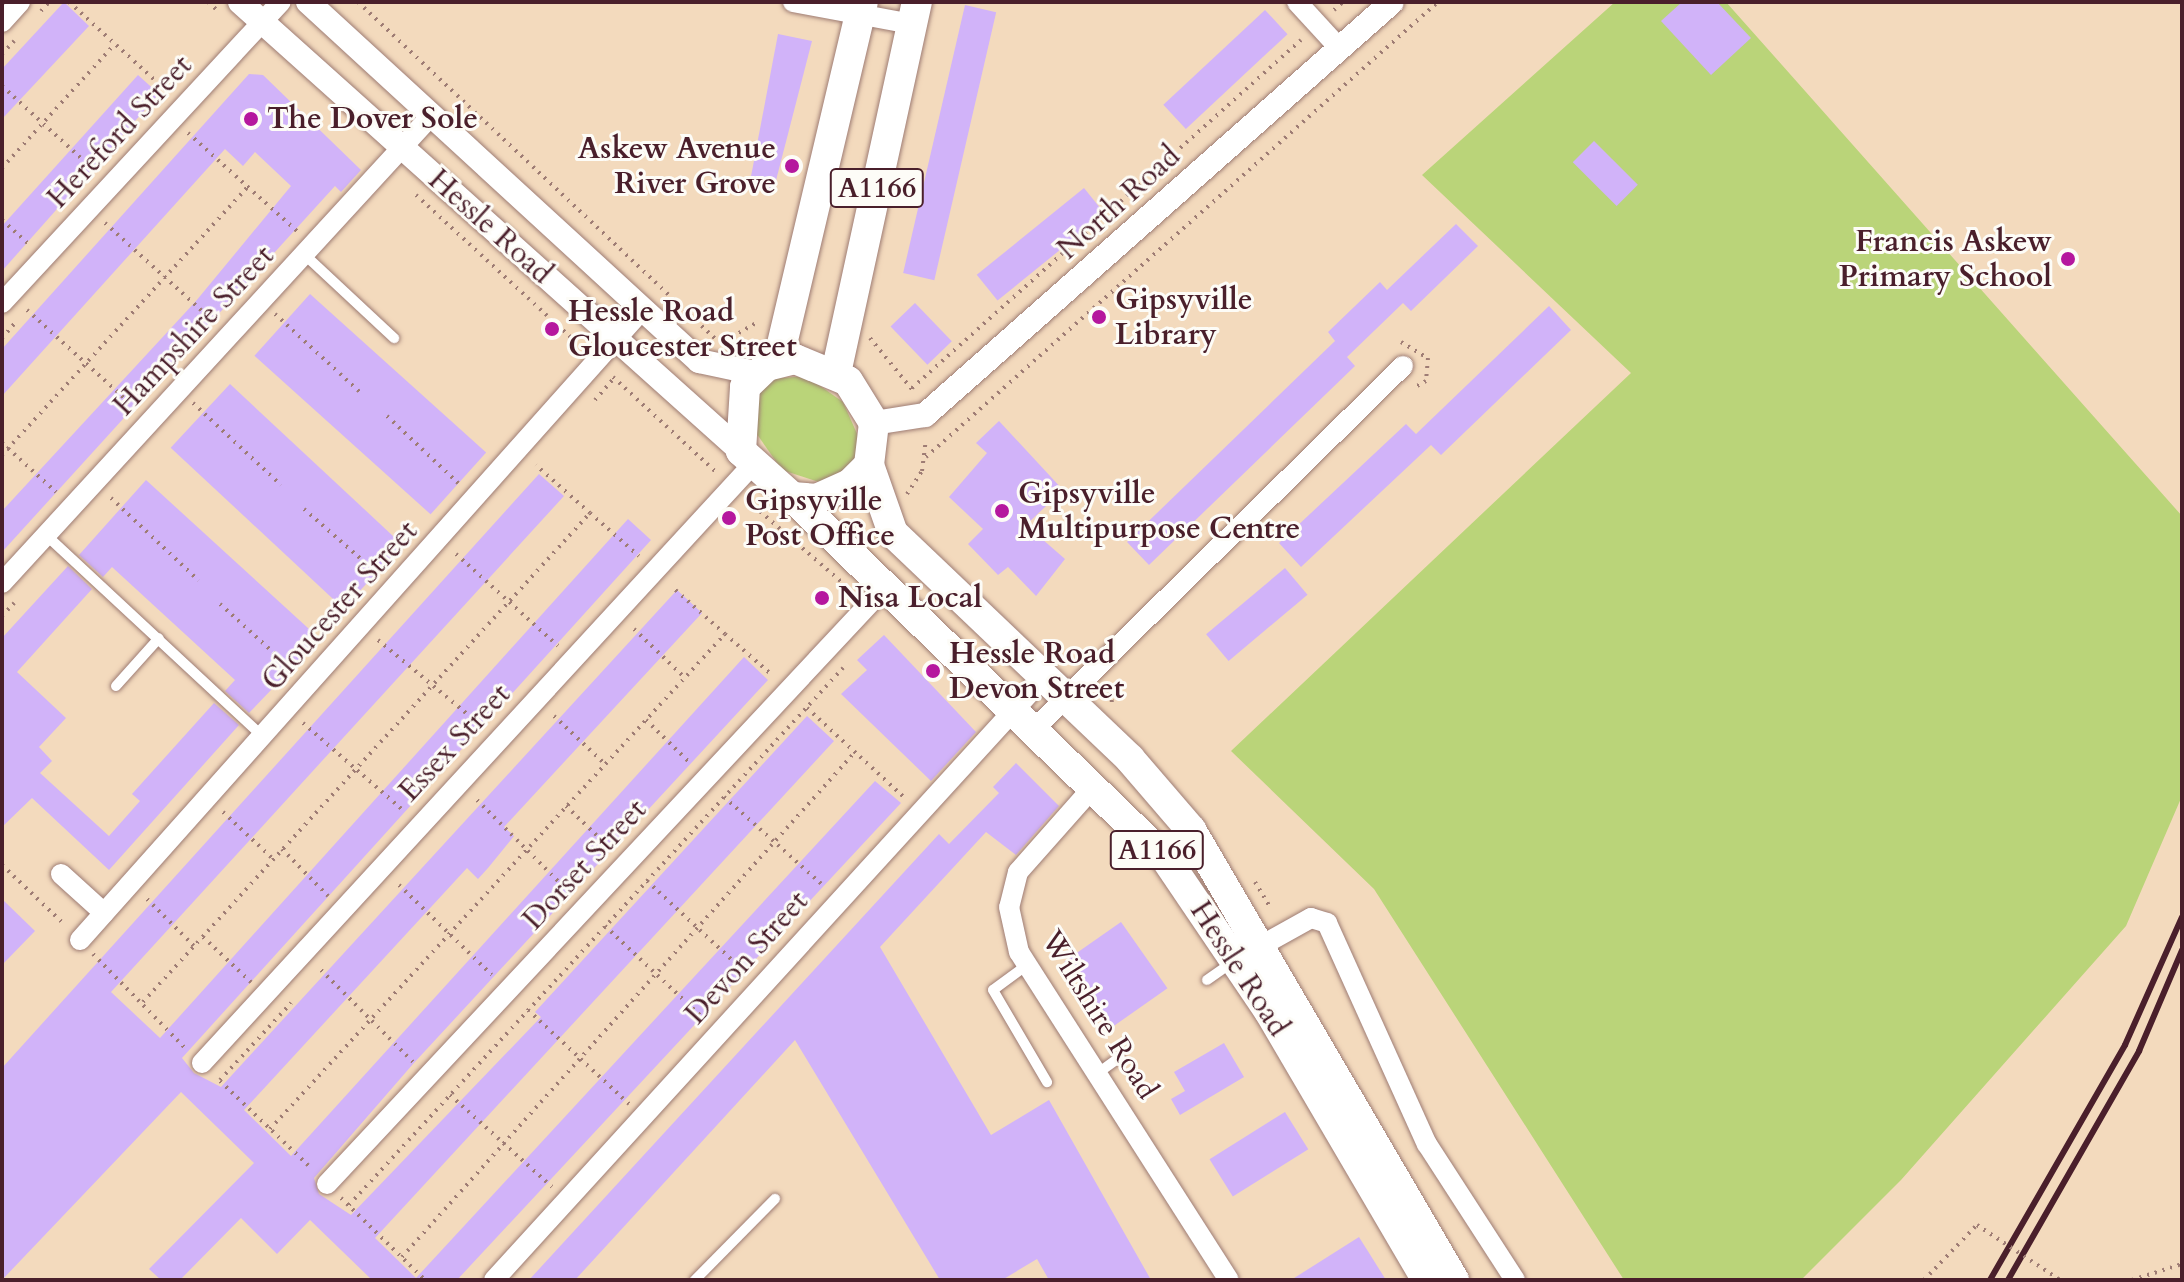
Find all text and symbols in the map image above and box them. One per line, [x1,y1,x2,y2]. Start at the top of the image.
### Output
street label: Hereford Street [40,48,200,216]
place label: The Dover Sole [267,101,478,137]
marker: The Dover Sole [242,110,260,128]
place label: Askew Avenue River Grove [578,131,776,202]
street label: North Road [1050,139,1188,267]
marker: Askew Avenue River Grove [783,157,801,175]
street label: Hessle Road [421,162,559,292]
road number: A1166 [829,164,925,212]
place label: Francis Askew Primary School [1839,224,2052,294]
street label: Hampshire Street [106,239,282,423]
marker: Francis Askew Primary School [2059,250,2077,268]
place label: Gipsyville Library [1115,282,1253,352]
place label: Hessle Road Gloucester Street [568,294,797,364]
marker: Gipsyville Library [1090,308,1108,326]
marker: Hessle Road Gloucester Street [543,320,561,338]
place label: Gipsyville Multipurpose Centre [1018,476,1300,546]
place label: Gipsyville Post Office [745,483,895,554]
marker: Gipsyville Multipurpose Centre [993,502,1011,520]
marker: Gipsyville Post Office [720,509,738,527]
street label: Gloucester Street [254,514,426,698]
place label: Nisa Local [838,580,982,616]
marker: Nisa Local [813,589,831,607]
place label: Hessle Road Devon Street [949,636,1124,706]
marker: Hessle Road Devon Street [924,662,942,680]
street label: Essex Street [392,677,518,809]
street label: Dorset Street [516,792,654,938]
road number: A1166 [1109,826,1205,874]
street label: Devon Street [678,884,816,1032]
street label: Hessle Road [1182,895,1296,1043]
street label: Wiltshire Road [1033,924,1165,1106]

